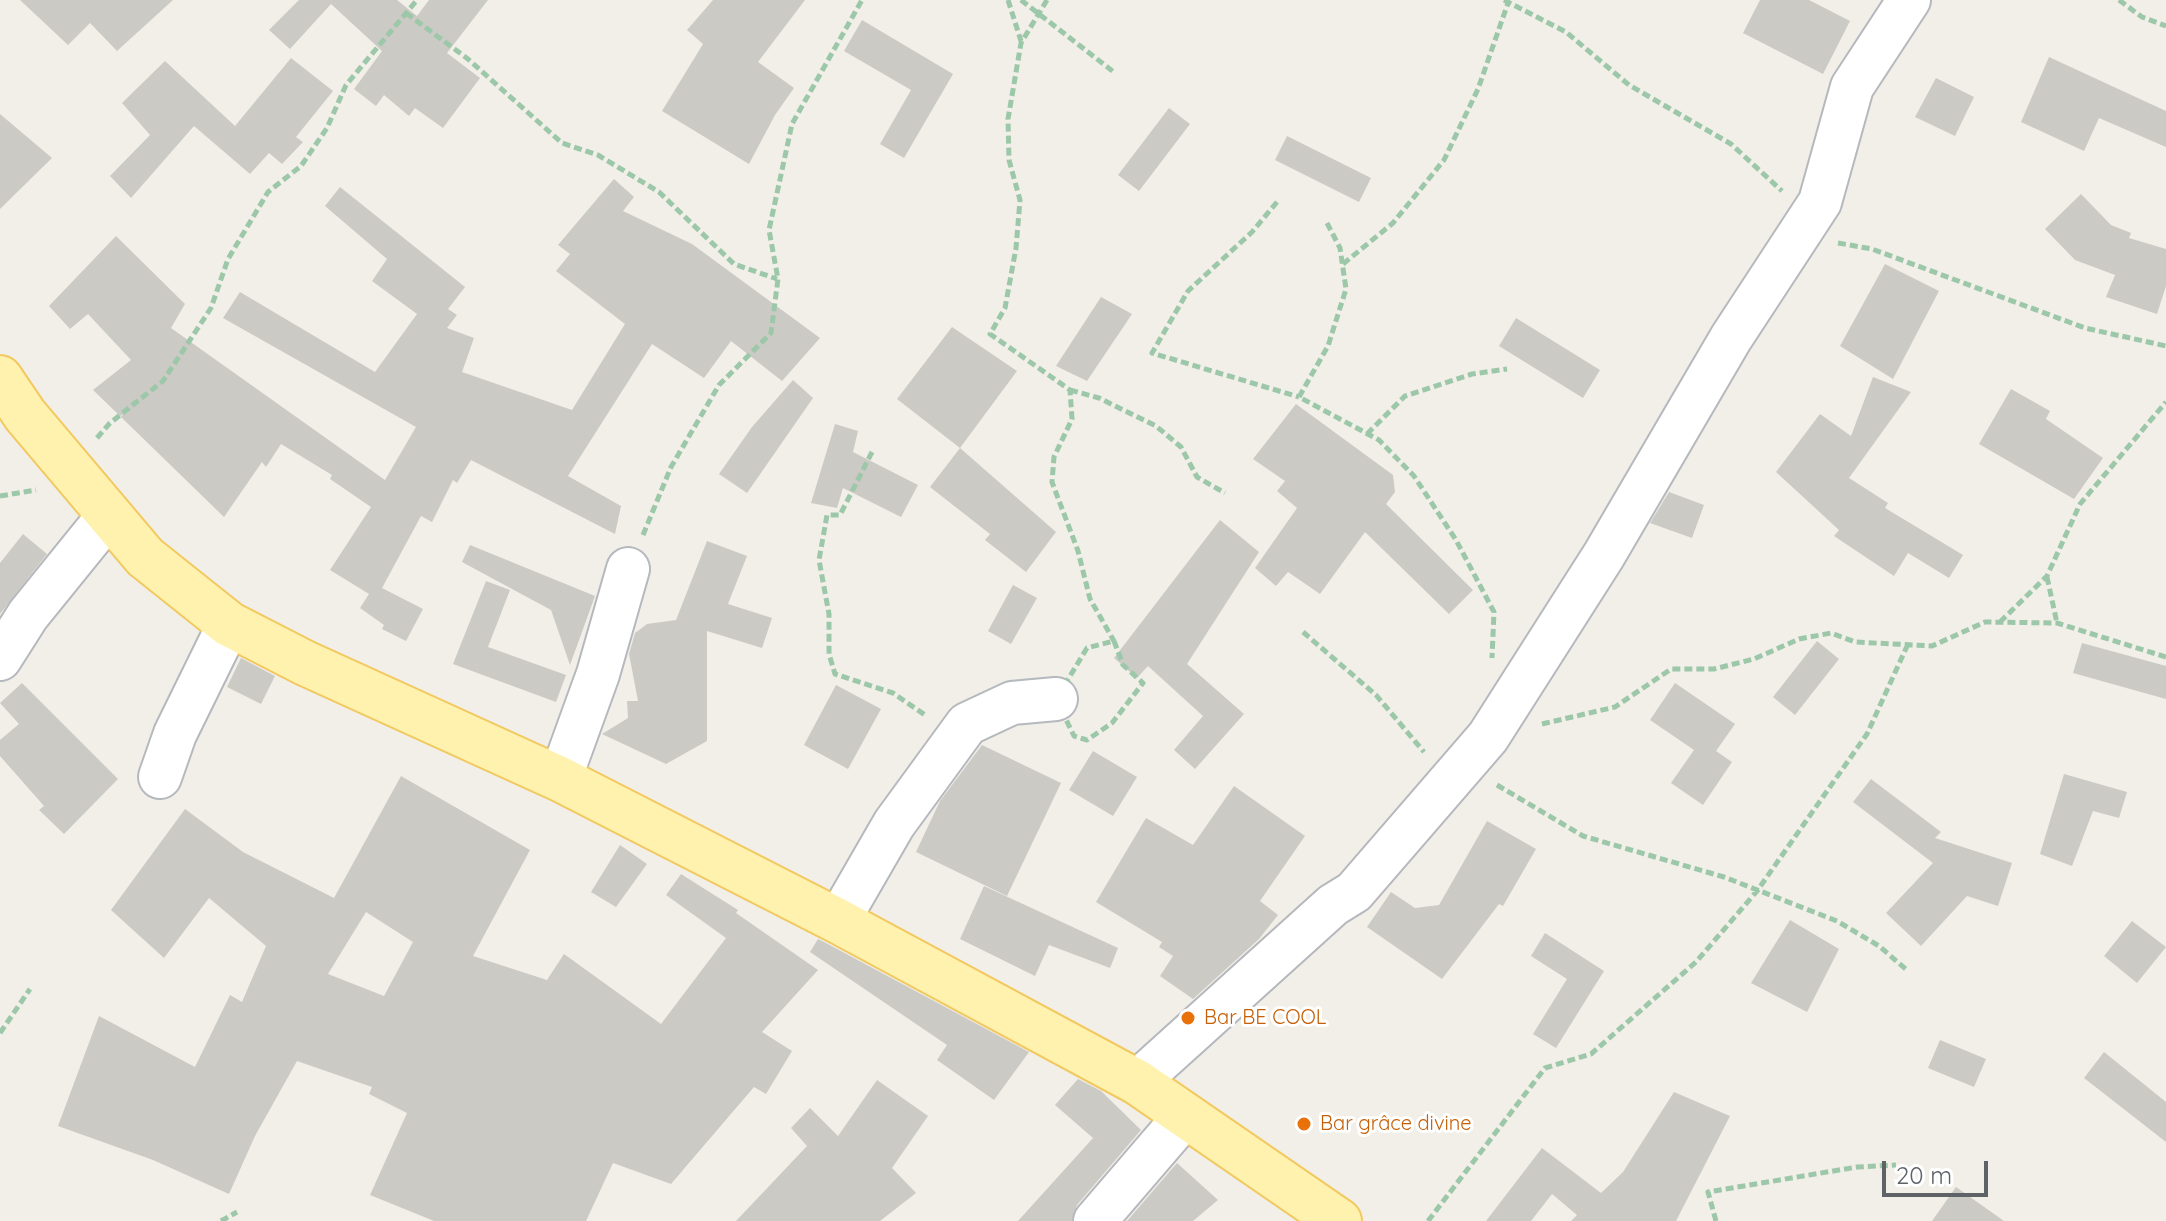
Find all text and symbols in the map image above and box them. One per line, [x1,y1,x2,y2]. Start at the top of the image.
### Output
place label: Bar BE COOL [1204,1006,1326,1030]
marker: Bar BE COOL [1179,1009,1197,1027]
place label: Bar grâce divine [1320,1112,1472,1136]
marker: Bar grâce divine [1295,1115,1313,1133]
scale bar [1886,1145,1992,1195]
text: 20 m [1896,1160,1952,1190]

